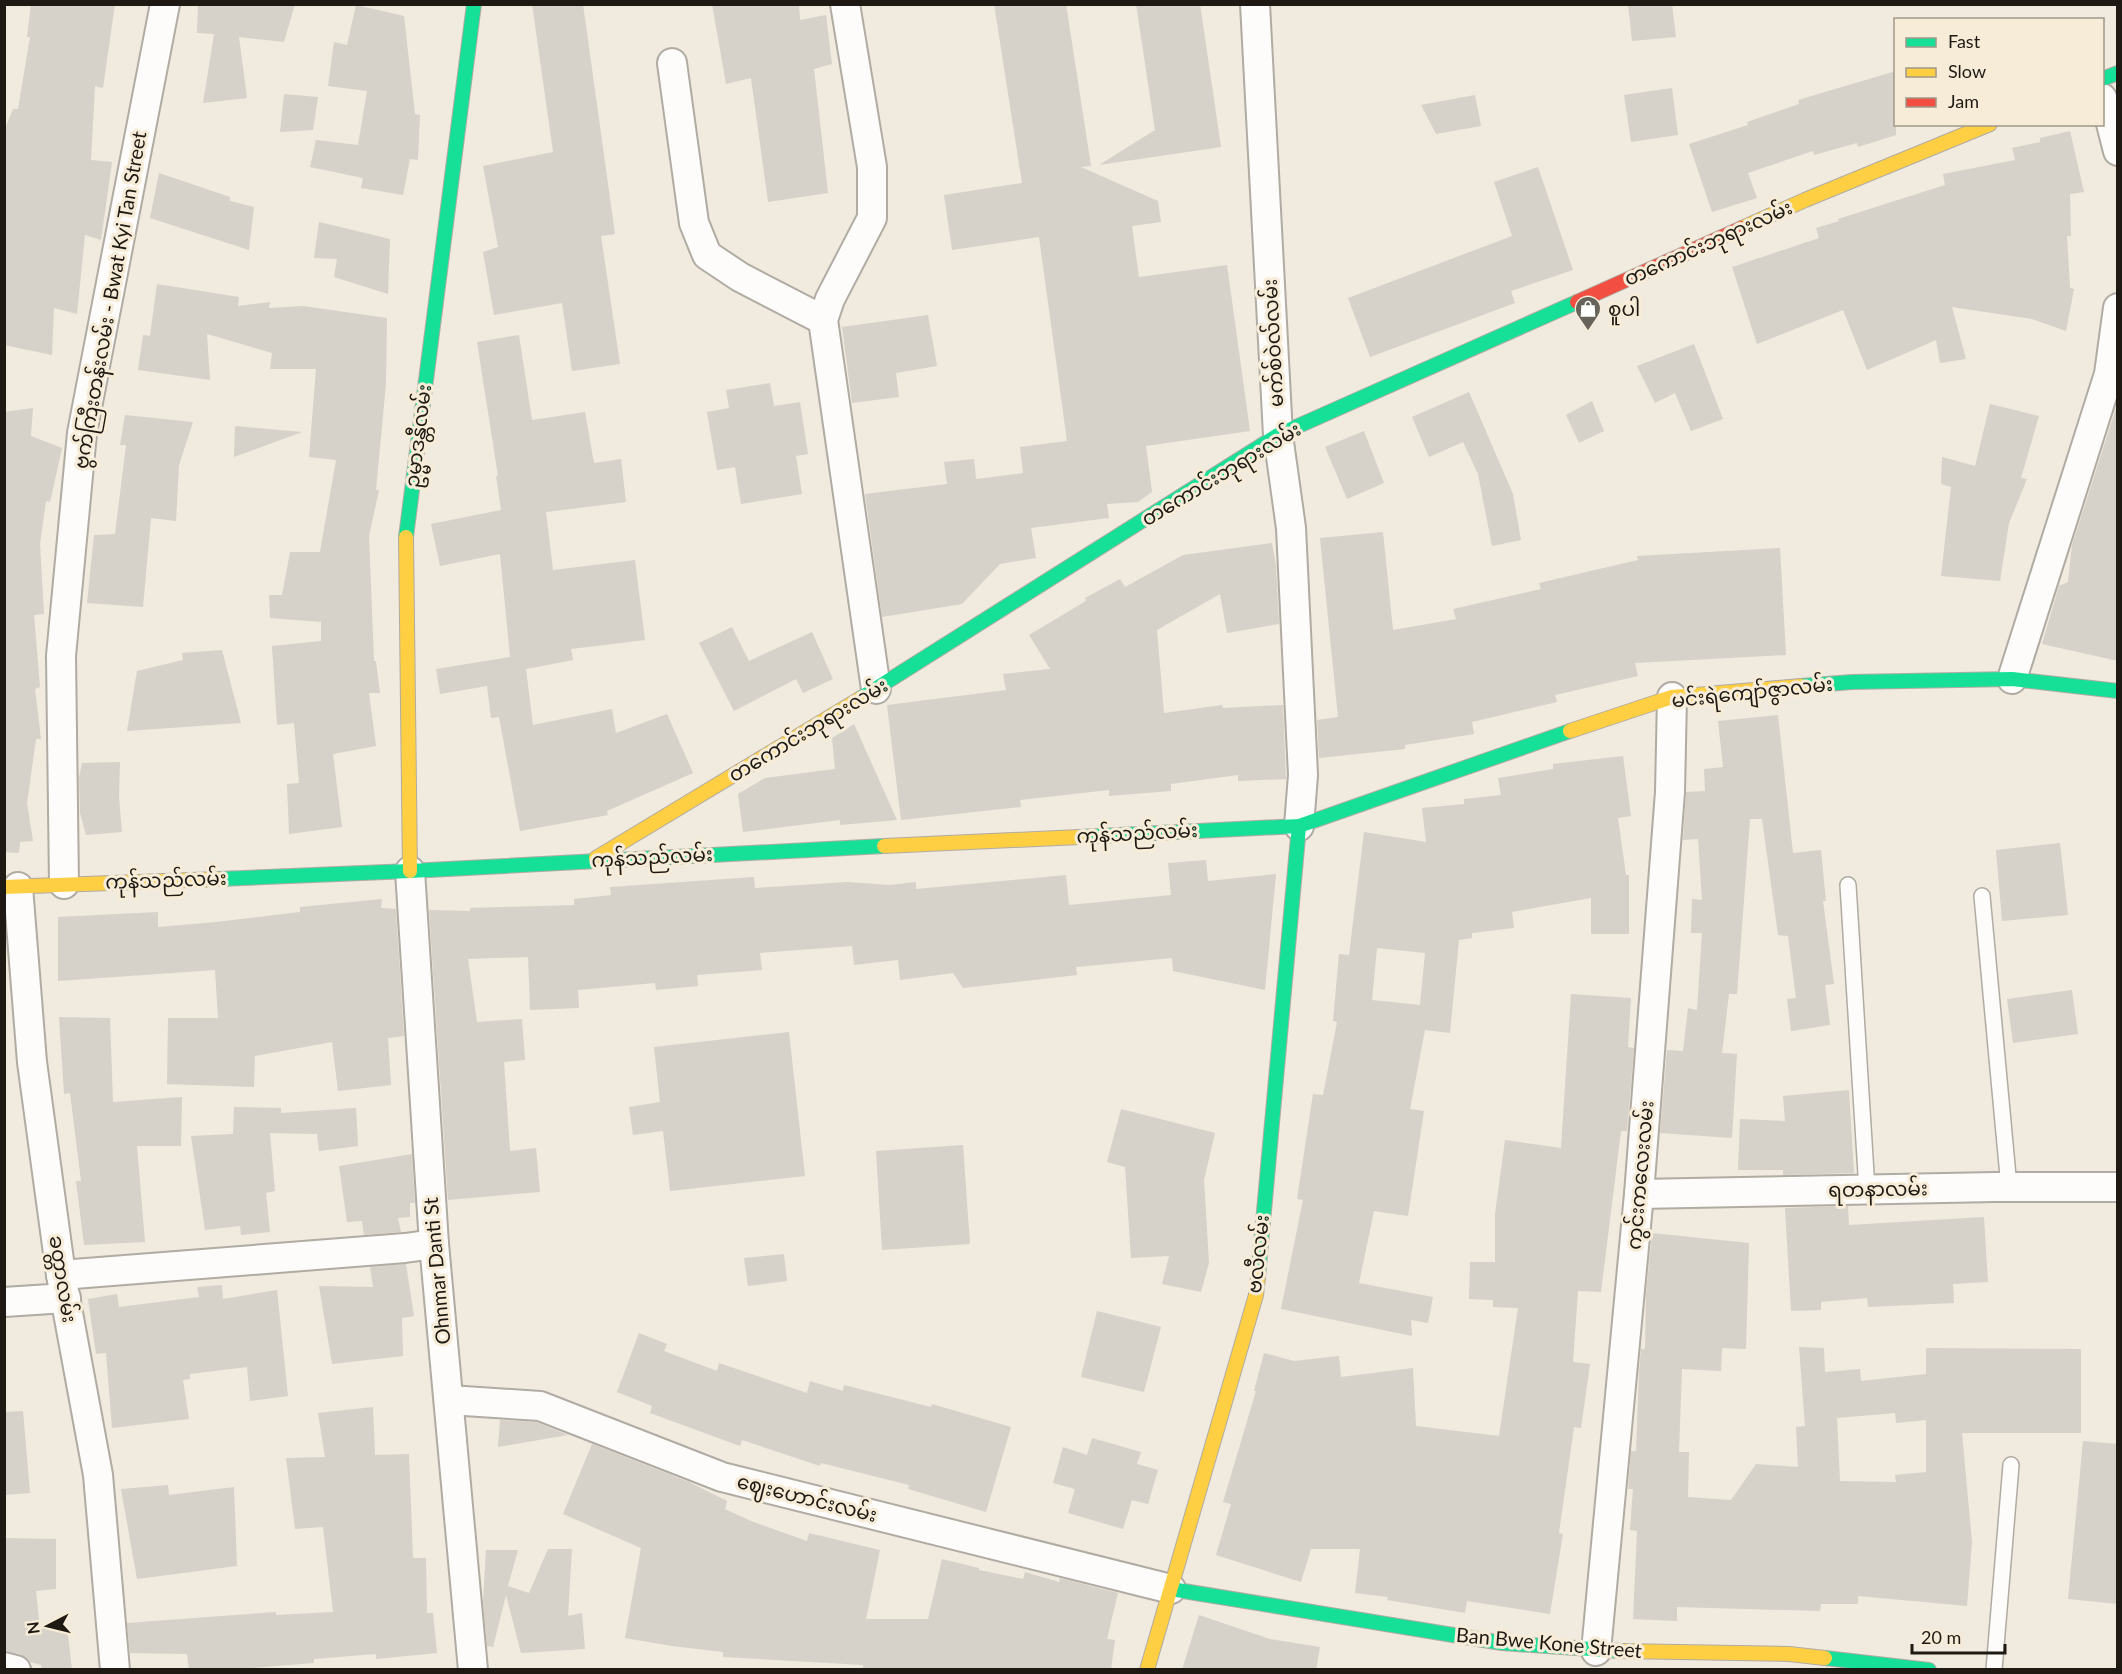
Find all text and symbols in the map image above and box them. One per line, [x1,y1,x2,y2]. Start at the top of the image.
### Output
legend [1894,18,2104,126]
text: Fast [1948,30,1981,52]
text: Slow [1948,60,1986,82]
text: Jam [1948,90,1979,112]
street label: ဗွက်ကြီးတန်းလမ်း - Bwat Kyi Tan Street [67,129,155,471]
street label: တကောင်းဘုရားလမ်း [1619,193,1798,295]
street label: မက်စ်ဝဲလ်လမ်း [1256,278,1287,408]
shop icon: စူပါ [1573,294,1603,332]
place label: စူပါ [1608,296,1640,326]
street label: ဥမ္မာဒန္တီလမ်း [398,383,441,490]
street label: တကောင်းဘုရားလမ်း [1136,415,1308,535]
street label: မင်းရဲကျော်ဇွာလမ်း [1670,670,1834,716]
street label: တကောင်းဘုရားလမ်း [723,671,895,791]
street label: ကုန်သည်လမ်း [1076,816,1199,853]
street label: ကုန်သည်လမ်း [591,840,714,877]
street label: ကုန်သည်လမ်း [105,864,227,899]
street label: ကွင်းကလေးလမ်း [1620,1099,1662,1251]
street label: ရတနာလမ်း [1828,1174,1928,1206]
street label: Ohnmar Danti St [418,1197,454,1346]
street label: ဗလီလမ်း [1240,1213,1273,1294]
street label: ခတ္တာလမ်း [40,1233,84,1325]
street label: ဈေးဟောင်းလမ်း [734,1467,880,1531]
north arrow [18,1596,78,1656]
scale bar [1912,1617,2005,1655]
text: N [22,1621,43,1635]
street label: Ban Bwe Kone Street [1455,1622,1643,1662]
text: 20 m [1921,1626,1961,1648]

